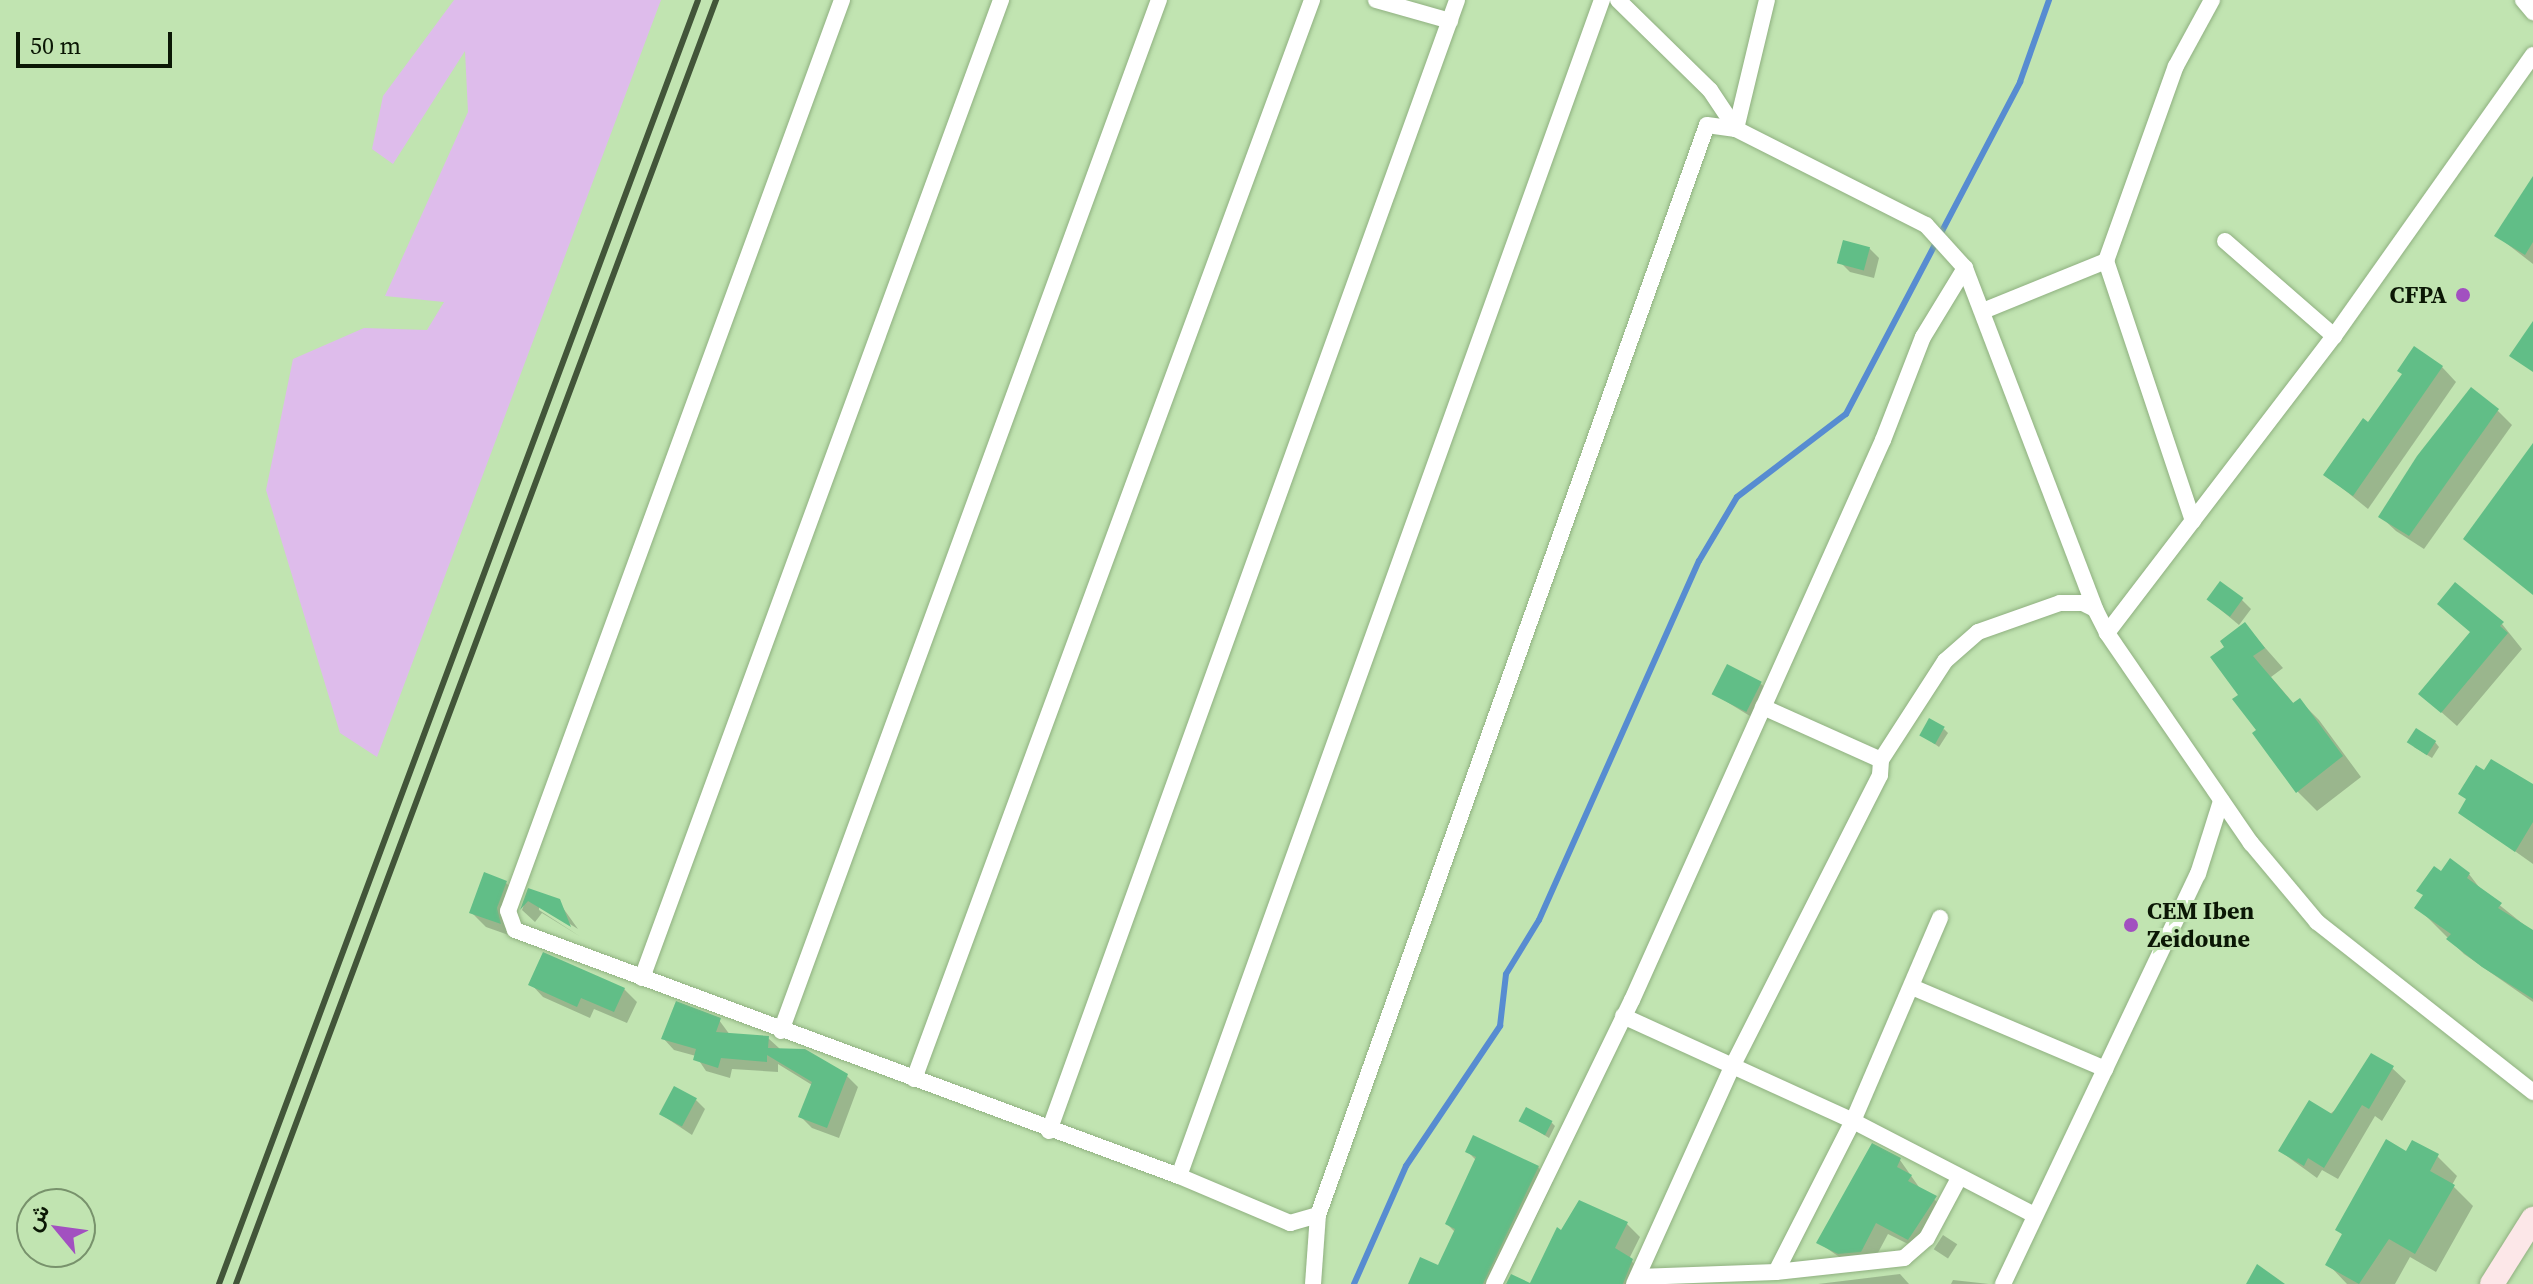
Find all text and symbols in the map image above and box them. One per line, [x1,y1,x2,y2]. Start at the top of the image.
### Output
scale bar [20,16,176,66]
text: 50 m [30,29,81,62]
place label: CFPA [2390,281,2447,309]
marker: CFPA [2454,286,2472,304]
place label: CEM Iben Zeidoune [2147,897,2254,953]
marker: CEM Iben Zeidoune [2122,916,2140,934]
north arrow [16,1188,96,1268]
text: ش [17,1199,56,1236]

